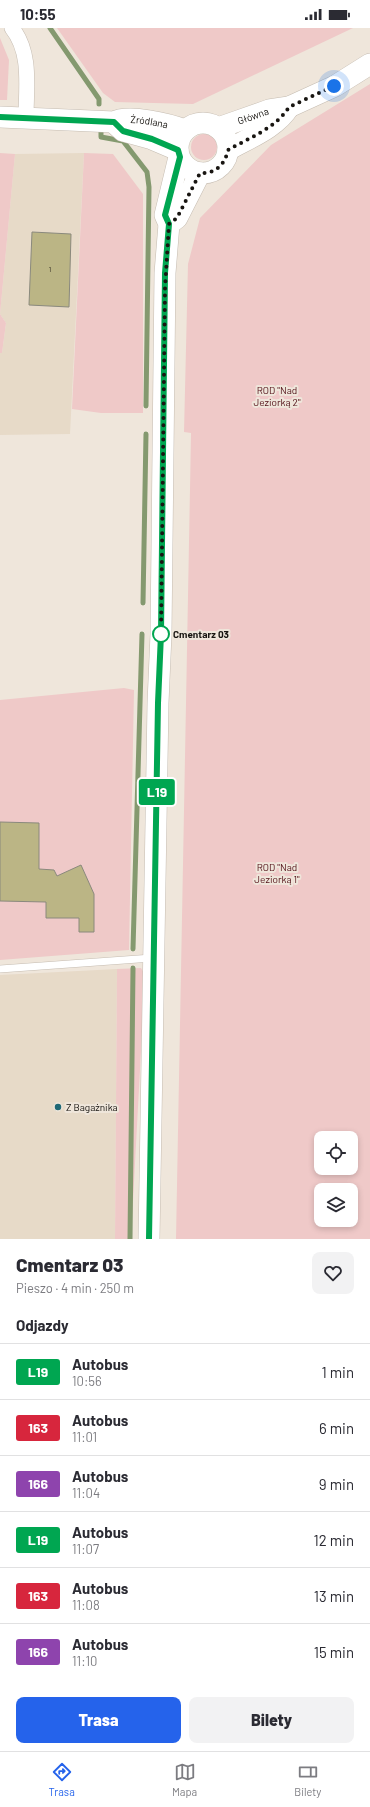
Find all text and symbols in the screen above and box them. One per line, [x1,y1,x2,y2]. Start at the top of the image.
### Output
text: 10:55 [20,5,56,23]
your location [324,76,344,96]
street label: Główna [236,105,270,127]
street label: Źródlana [130,113,169,131]
house number: 1 [49,264,52,274]
park label: ROD "Nad Jeziorką 2" [253,384,301,408]
marker: Cmentarz 03 [152,625,170,643]
place label: Cmentarz 03 [173,628,229,640]
line badge: L19 [134,779,180,805]
text: L19 [147,783,167,800]
park label: ROD "Nad Jeziorką 1" [254,861,300,885]
place label: Z Bagażnika [66,1101,118,1113]
marker: Z Bagażnika [53,1102,63,1112]
map controls [314,1131,358,1227]
button: locate [314,1131,358,1175]
button: layers [314,1183,358,1227]
button: heart [312,1252,354,1294]
text: Cmentarz 03 [16,1253,123,1276]
text: Pieszo · 4 min · 250 m [16,1280,134,1296]
text: Odjazdy [16,1316,68,1334]
text: Autobus [72,1355,128,1373]
text: L19 [28,1363,48,1380]
text: 1 min [321,1363,354,1381]
text: 10:56 [72,1373,102,1389]
text: Autobus [72,1411,128,1429]
text: 163 [28,1419,48,1436]
text: 6 min [319,1419,354,1437]
text: 11:01 [72,1429,97,1445]
text: Autobus [72,1467,128,1485]
text: 166 [28,1475,48,1492]
text: 9 min [319,1475,354,1493]
text: 11:04 [72,1485,100,1501]
text: Autobus [72,1523,128,1541]
text: L19 [28,1531,48,1548]
text: 12 min [313,1531,354,1549]
text: 11:07 [72,1541,99,1557]
text: Autobus [72,1579,128,1597]
text: 163 [28,1587,48,1604]
text: 13 min [314,1587,354,1605]
text: 11:08 [72,1597,100,1613]
text: Autobus [72,1635,128,1653]
text: 166 [28,1643,48,1660]
text: 15 min [314,1643,354,1661]
text: 11:10 [72,1653,97,1669]
button: Trasa [16,1697,181,1743]
button: Bilety [189,1697,354,1743]
tab: Trasa [49,1761,75,1798]
tab: Mapa [172,1761,197,1798]
tab: Bilety [294,1761,321,1798]

